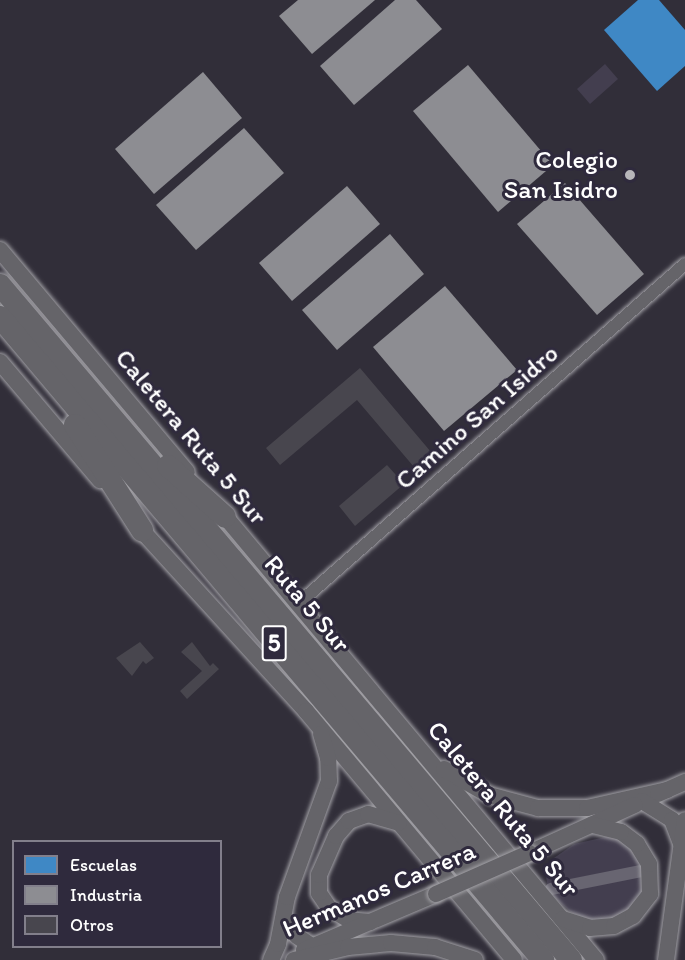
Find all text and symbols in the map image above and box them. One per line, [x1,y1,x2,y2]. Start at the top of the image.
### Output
place label: Colegio San Isidro [504,144,618,206]
marker: Colegio San Isidro [623,168,637,182]
street label: Camino San Isidro [389,338,565,496]
street label: Caletera Ruta 5 Sur [109,343,273,531]
street label: Ruta 5 Sur [257,549,357,659]
road number: 5 [260,622,288,664]
street label: Caletera Ruta 5 Sur [421,715,585,903]
street label: Hermanos Carrera [278,835,480,945]
legend [12,840,222,948]
text: Escuelas [70,854,137,876]
text: Industria [70,884,142,906]
text: Otros [70,914,114,936]

